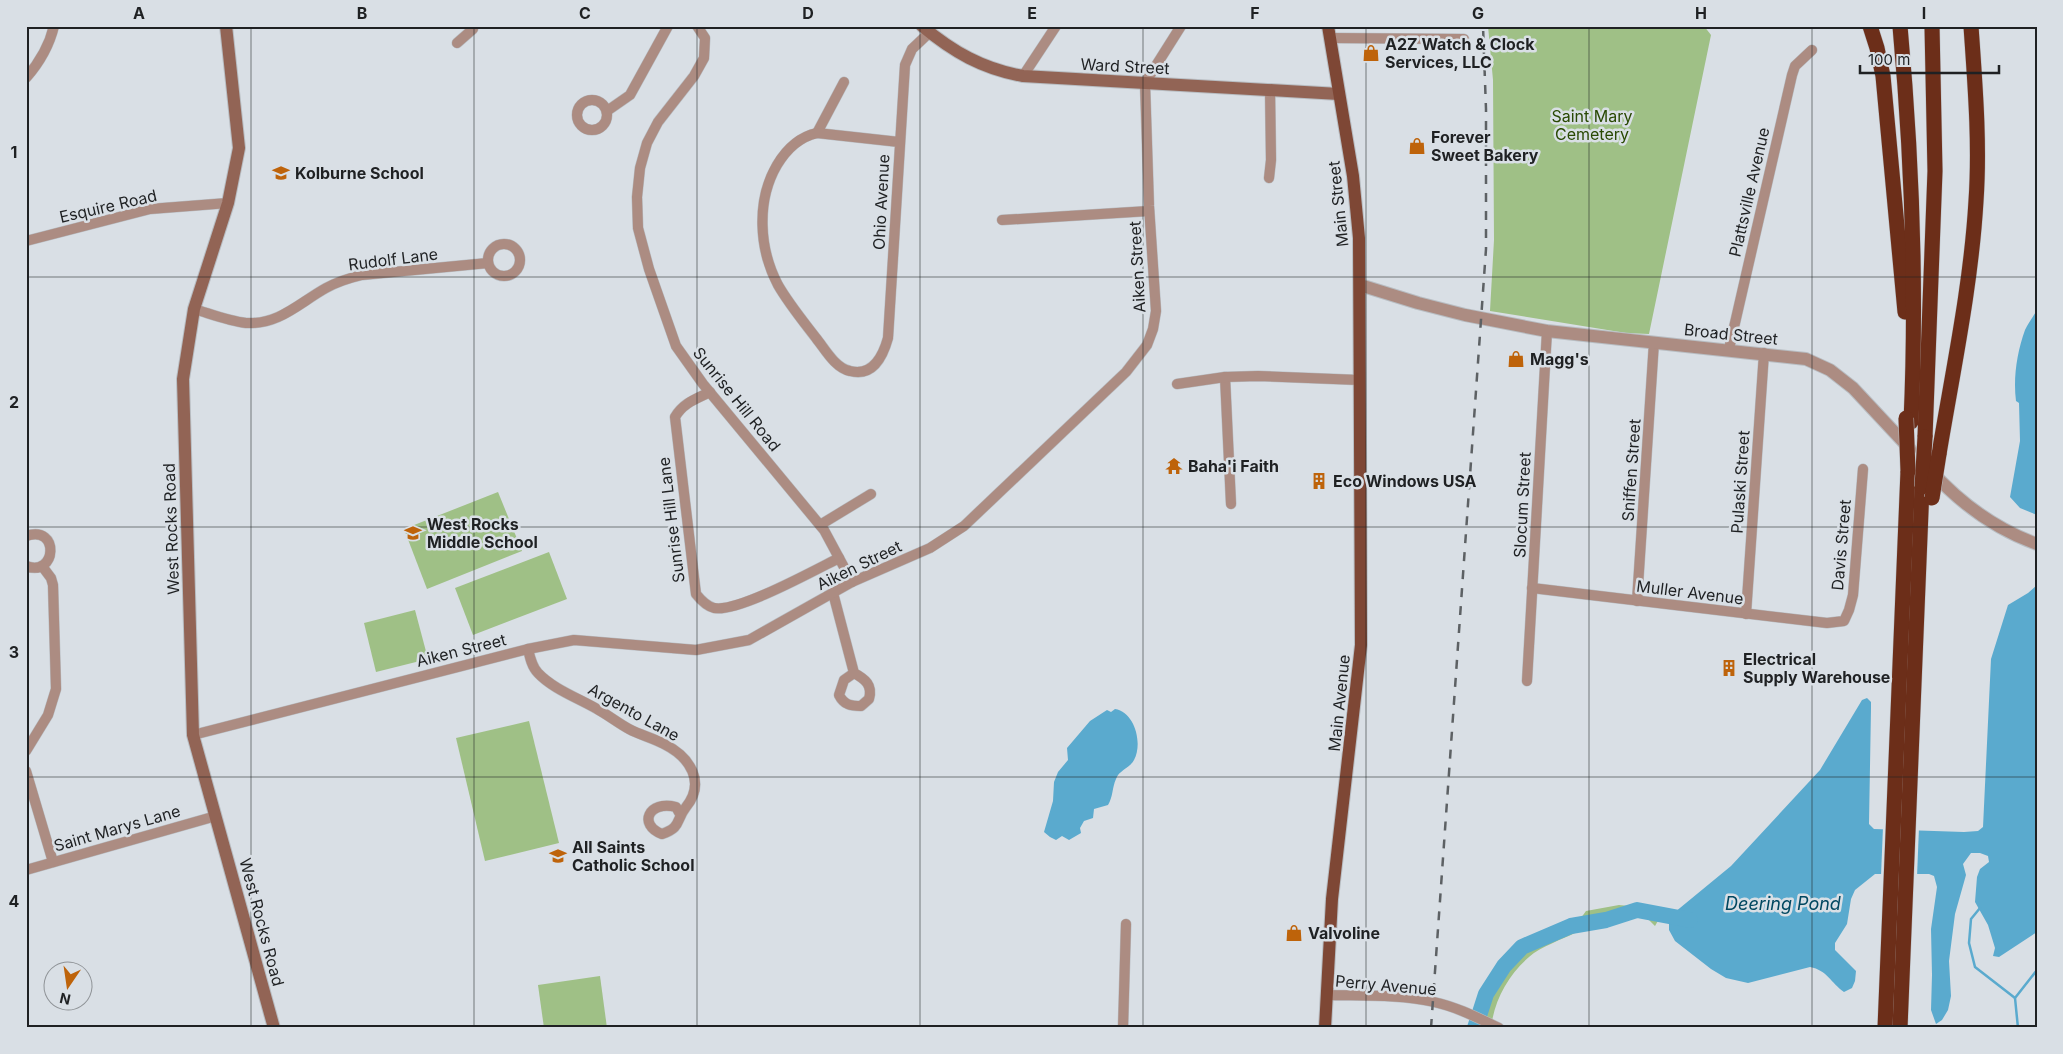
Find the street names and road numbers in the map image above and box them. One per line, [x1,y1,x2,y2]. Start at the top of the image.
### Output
street label: Ward Street [1080,54,1170,78]
street label: Plattsville Avenue [1724,125,1774,259]
street label: Ohio Avenue [869,154,893,250]
street label: Main Street [1324,160,1352,248]
street label: Esquire Road [57,185,159,227]
street label: Aiken Street [1125,221,1149,313]
street label: Rudolf Lane [347,244,439,274]
street label: Broad Street [1683,319,1779,349]
street label: Sunrise Hill Road [689,343,785,455]
street label: Sniffen Street [1617,418,1645,522]
street label: Pulaski Street [1726,430,1754,534]
street label: Slocum Street [1509,452,1535,558]
street label: Sunrise Hill Lane [653,456,689,584]
street label: West Rocks Road [159,463,183,595]
street label: Davis Street [1827,499,1855,591]
street label: Aiken Street [813,536,905,594]
street label: Muller Avenue [1635,576,1745,608]
street label: Aiken Street [414,629,508,671]
street label: Main Avenue [1324,653,1354,753]
street label: Argento Lane [585,679,683,745]
street label: Saint Marys Lane [51,800,183,856]
street label: West Rocks Road [235,856,289,988]
street label: Perry Avenue [1334,971,1438,999]

